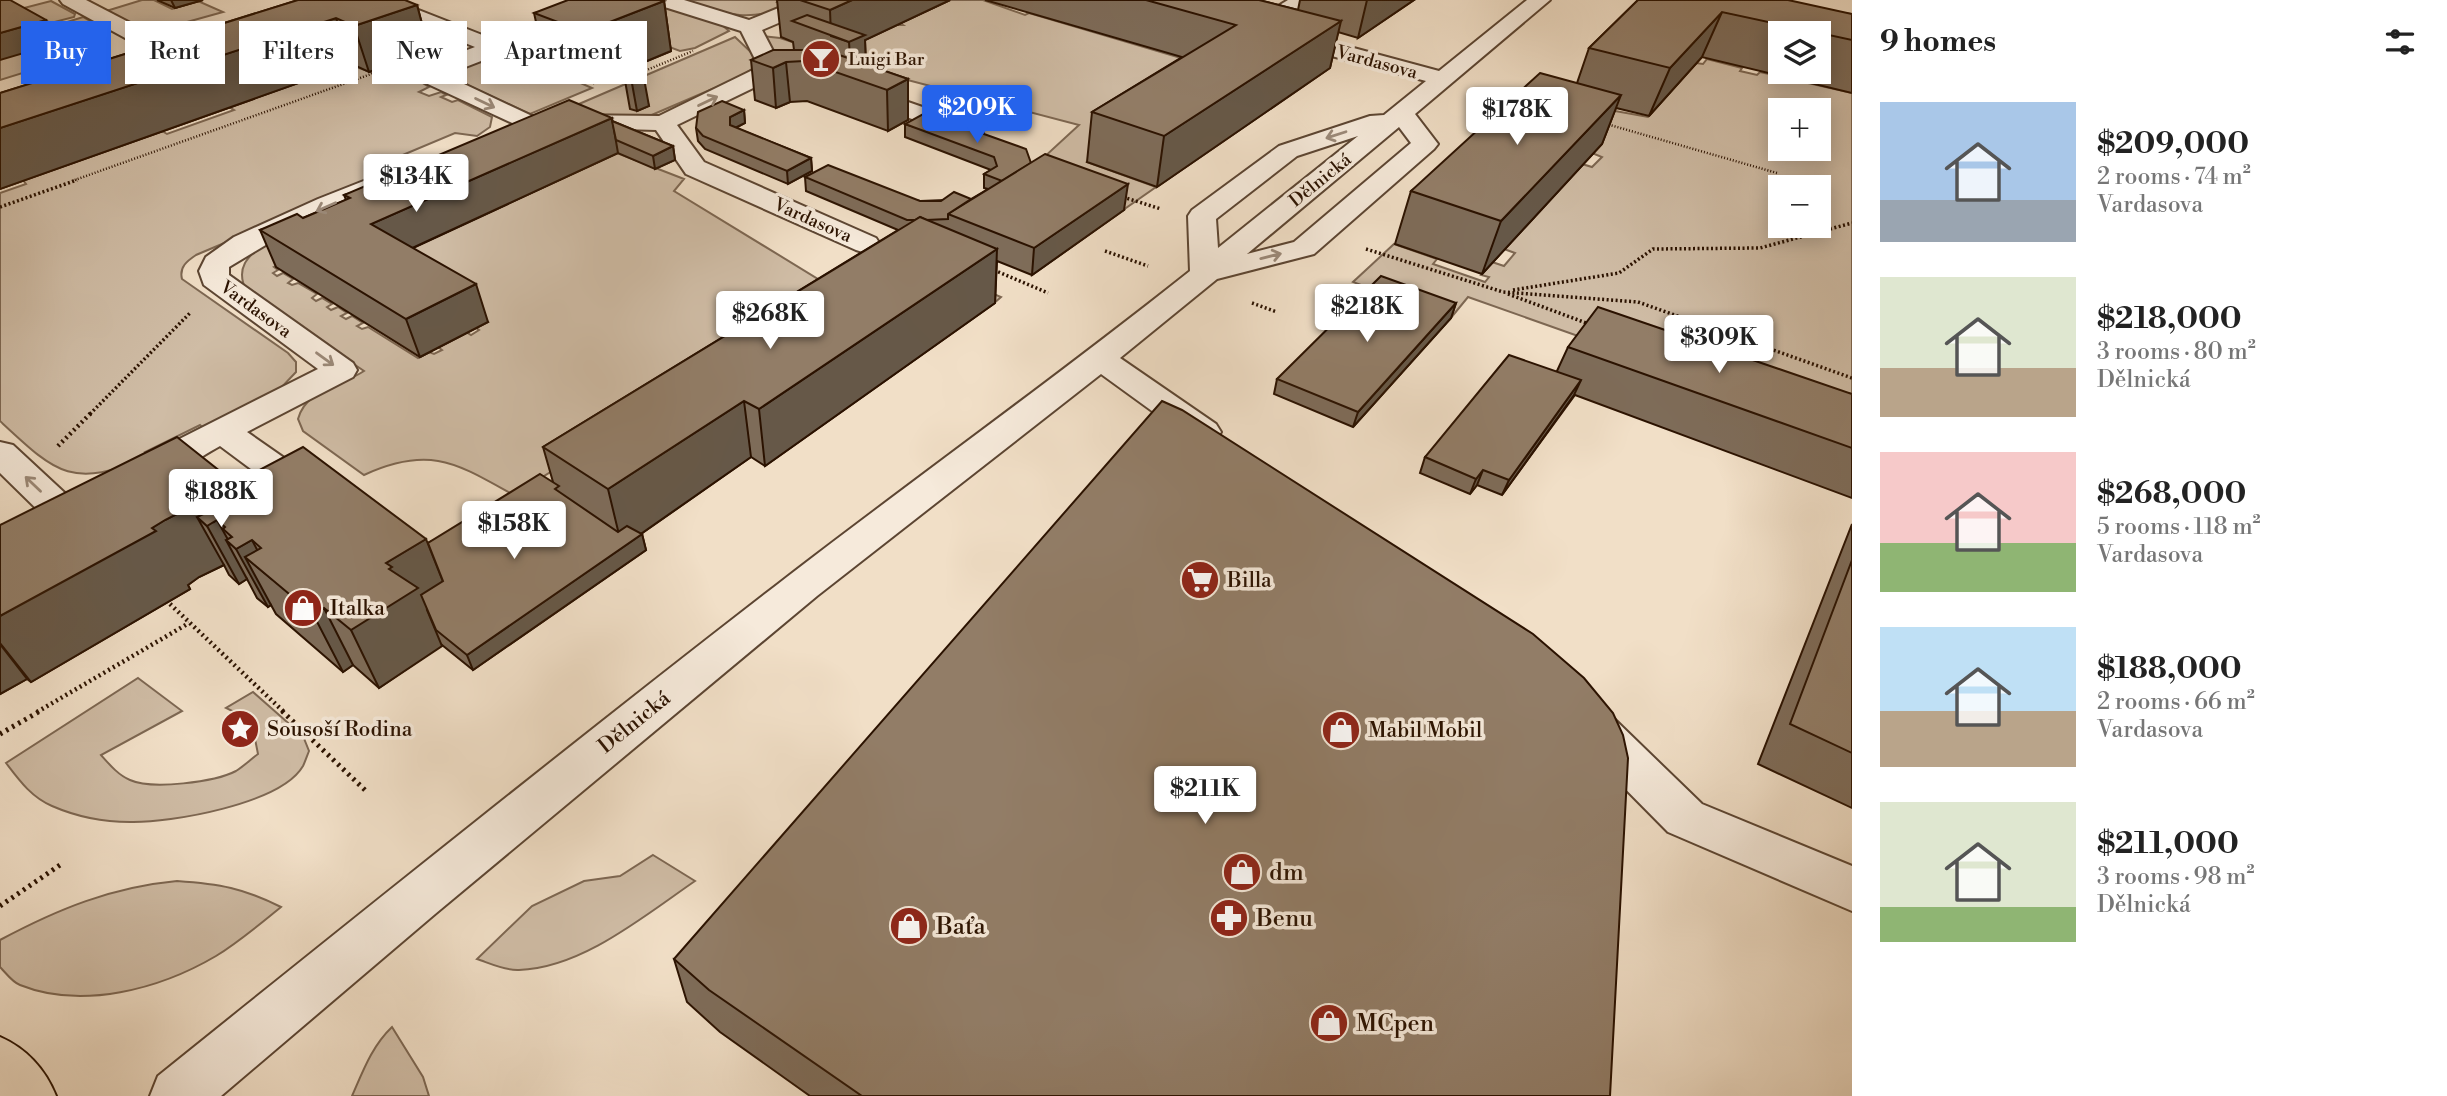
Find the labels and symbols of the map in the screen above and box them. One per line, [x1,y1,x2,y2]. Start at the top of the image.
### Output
bar icon: Luigi Bar [800,38,842,80]
street label: Vardasova [1333,40,1421,85]
place label: Luigi Bar [848,48,925,71]
pin: $209K [928,86,1026,145]
pin: $178K [1468,88,1566,147]
one-way arrow [697,94,718,107]
one-way arrow [474,97,495,110]
one-way arrow [1326,130,1348,142]
street label: Dělnická [1285,148,1357,212]
pin: $134K [367,154,465,214]
street label: Vardasova [769,193,856,248]
one-way arrow [315,202,337,215]
one-way arrow [1260,249,1282,262]
street label: Vardasova [215,275,297,344]
pin: $218K [1318,284,1416,344]
pin: $268K [721,292,819,351]
pin: $309K [1670,316,1768,375]
one-way arrow [315,351,334,366]
pin: $188K [172,470,270,529]
one-way arrow [25,475,42,492]
pin: $158K [465,502,563,561]
supermarket icon: Billa [1179,559,1221,601]
place label: Billa [1226,568,1272,594]
shop icon: Italka [282,587,324,629]
place label: Italka [330,596,385,622]
street label: Dělnická [593,686,676,760]
place icon: Sousoší Rodina [219,708,261,750]
shop icon: Mabil Mobil [1320,709,1362,751]
place label: Sousoší Rodina [267,717,413,743]
place label: Mabil Mobil [1368,718,1482,744]
pin: $211K [1156,766,1254,826]
shop icon: dm [1221,851,1263,893]
place label: dm [1269,858,1304,888]
pharmacy icon: Benu [1208,897,1250,939]
place label: Benu [1255,904,1313,934]
shop icon: Baťa [888,905,930,947]
place label: Baťa [935,912,987,942]
shop icon: MCpen [1308,1002,1350,1044]
place label: MCpen [1356,1009,1434,1039]

